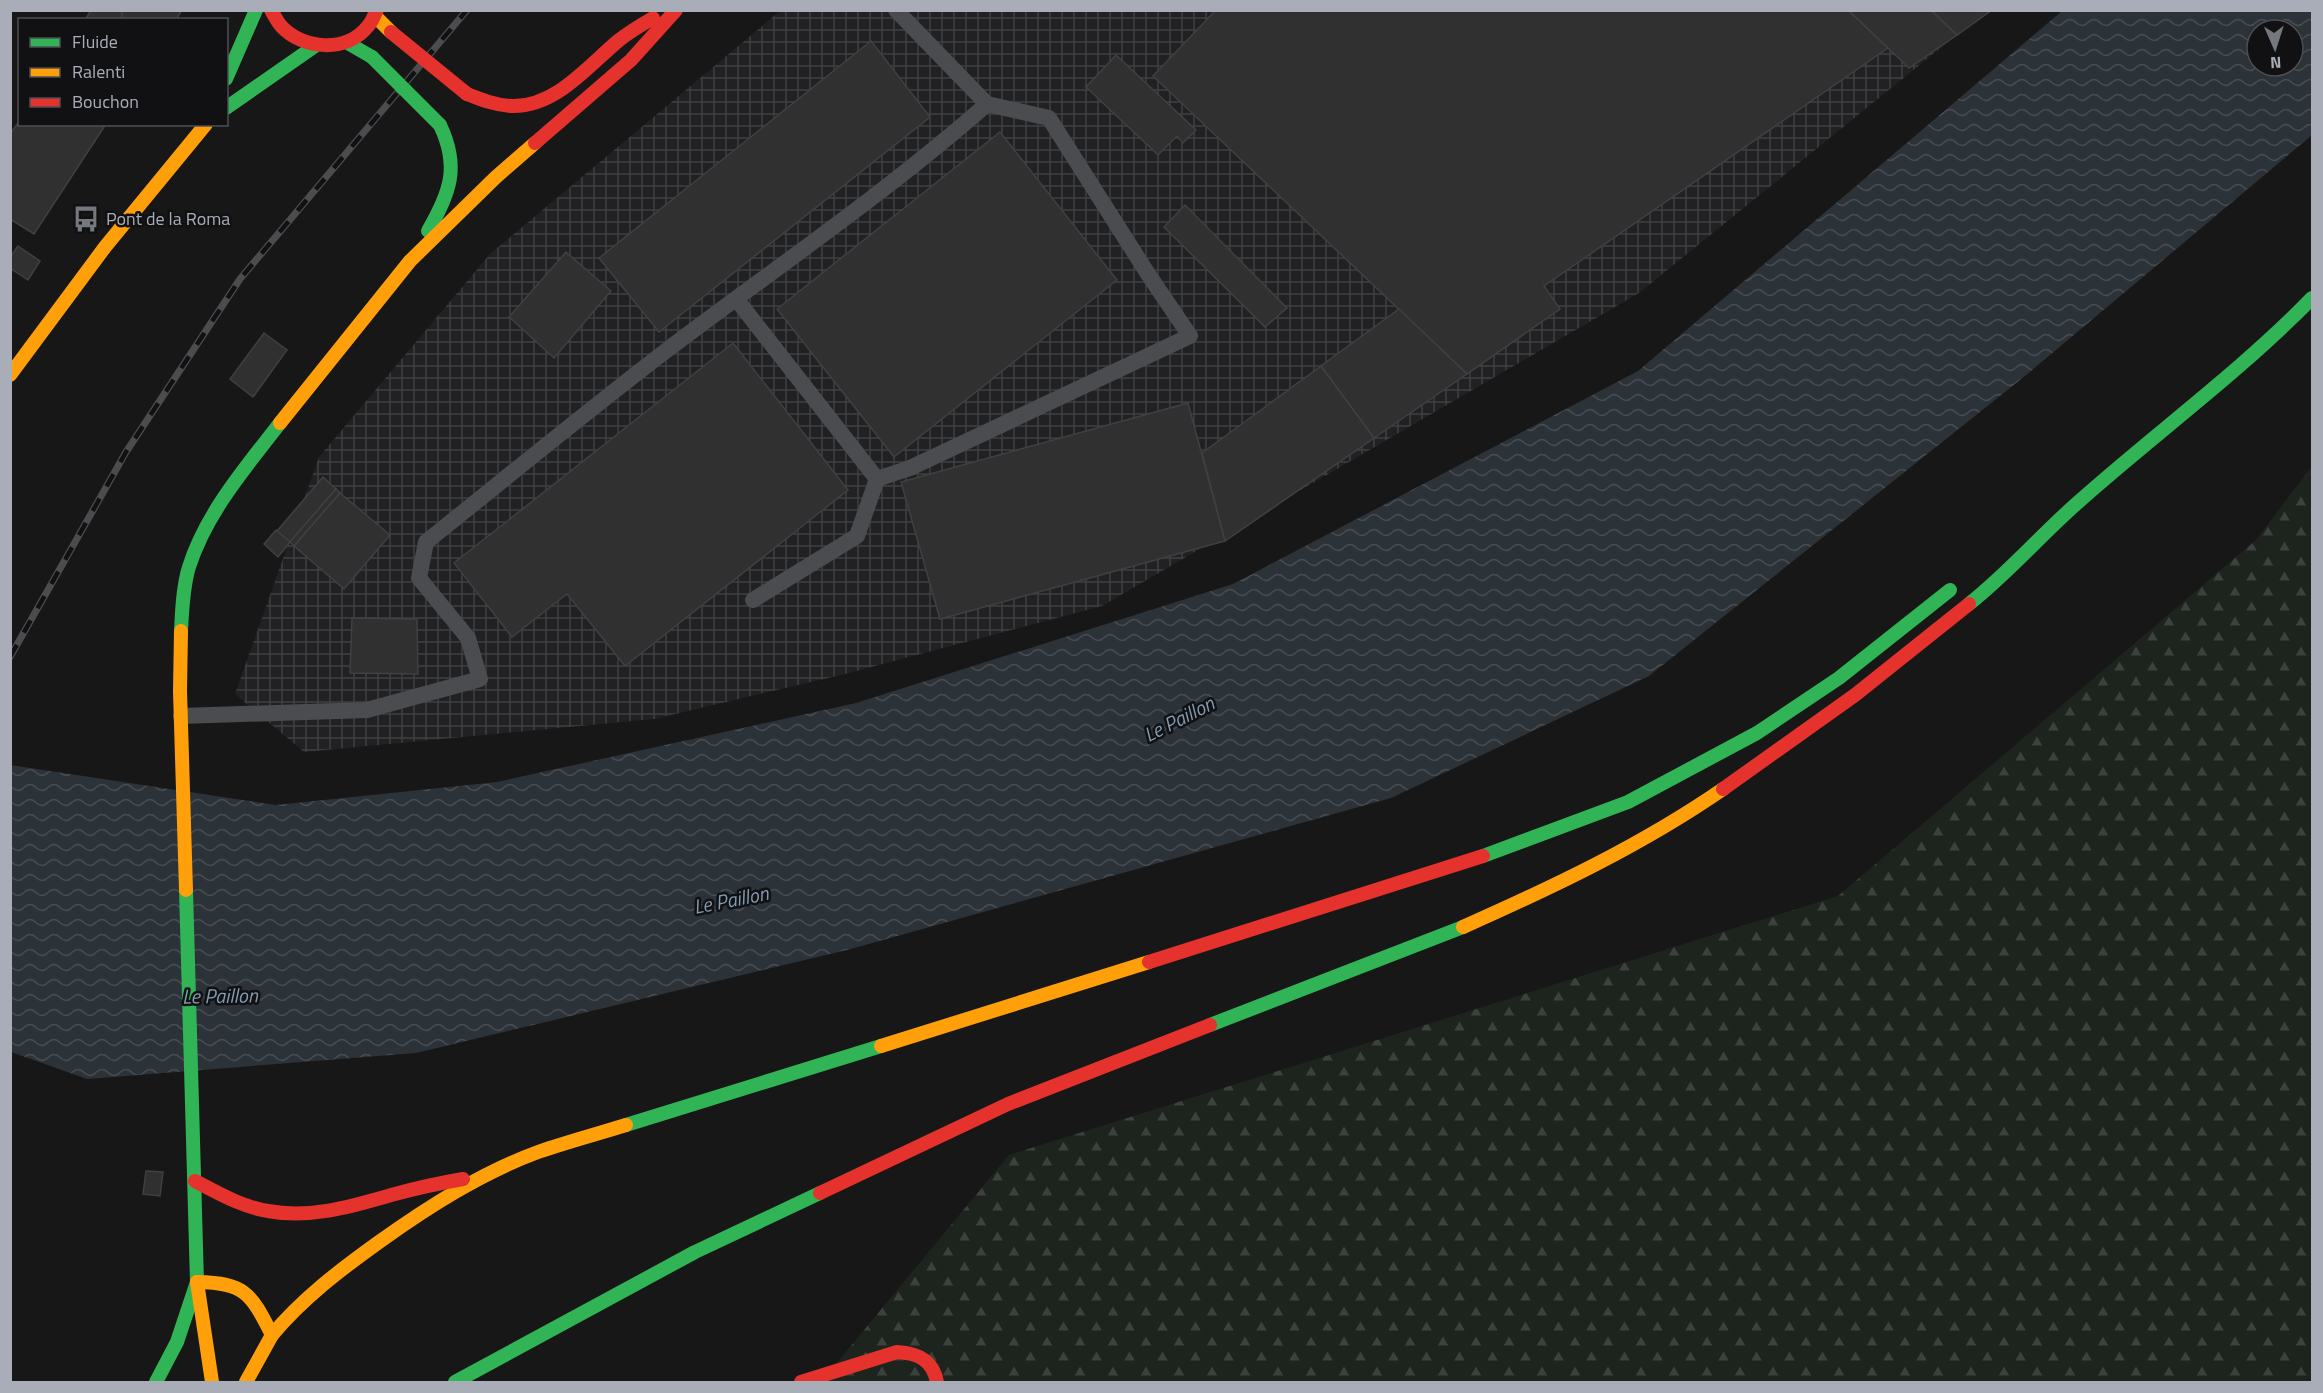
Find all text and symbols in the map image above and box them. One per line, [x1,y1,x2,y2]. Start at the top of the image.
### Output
legend [18,18,228,126]
north arrow [2245,18,2305,78]
text: Fluide [72,28,118,55]
text: N [2270,51,2282,75]
text: Ralenti [72,58,125,85]
text: Bouchon [72,88,139,115]
bus stop icon: Pont de la Roma [71,204,101,234]
place label: Pont de la Roma [106,205,230,232]
water label: Le Paillon [1138,687,1220,750]
water label: Le Paillon [691,877,772,922]
water label: Le Paillon [182,979,259,1012]

